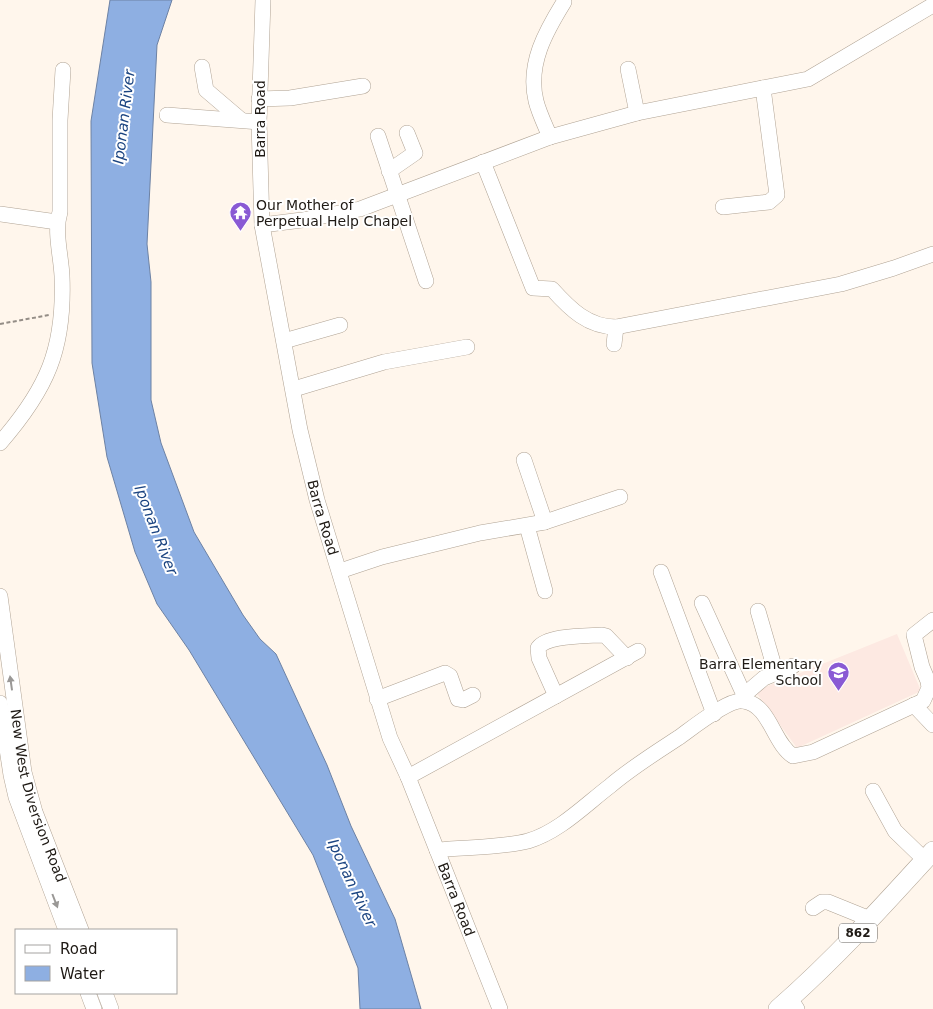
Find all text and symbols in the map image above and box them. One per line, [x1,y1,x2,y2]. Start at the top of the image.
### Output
water label: Iponan River [109,68,139,165]
street label: Barra Road [252,80,268,158]
place label: Our Mother of Perpetual Help Chapel [256,197,412,229]
temple icon: Our Mother of Perpetual Help Chapel [228,201,252,232]
street label: Barra Road [304,478,341,557]
water label: Iponan River [131,482,182,578]
place label: Barra Elementary School [699,656,822,688]
school or university icon: Barra Elementary School [826,660,850,691]
one-way arrow [7,674,15,690]
street label: New West Diversion Road [8,708,70,884]
water label: Iponan River [324,836,381,931]
street label: Barra Road [435,860,478,938]
one-way arrow [52,893,59,908]
road number: 862 [839,924,877,942]
legend [15,929,178,994]
text: Road [60,940,98,958]
text: Water [60,965,105,983]

